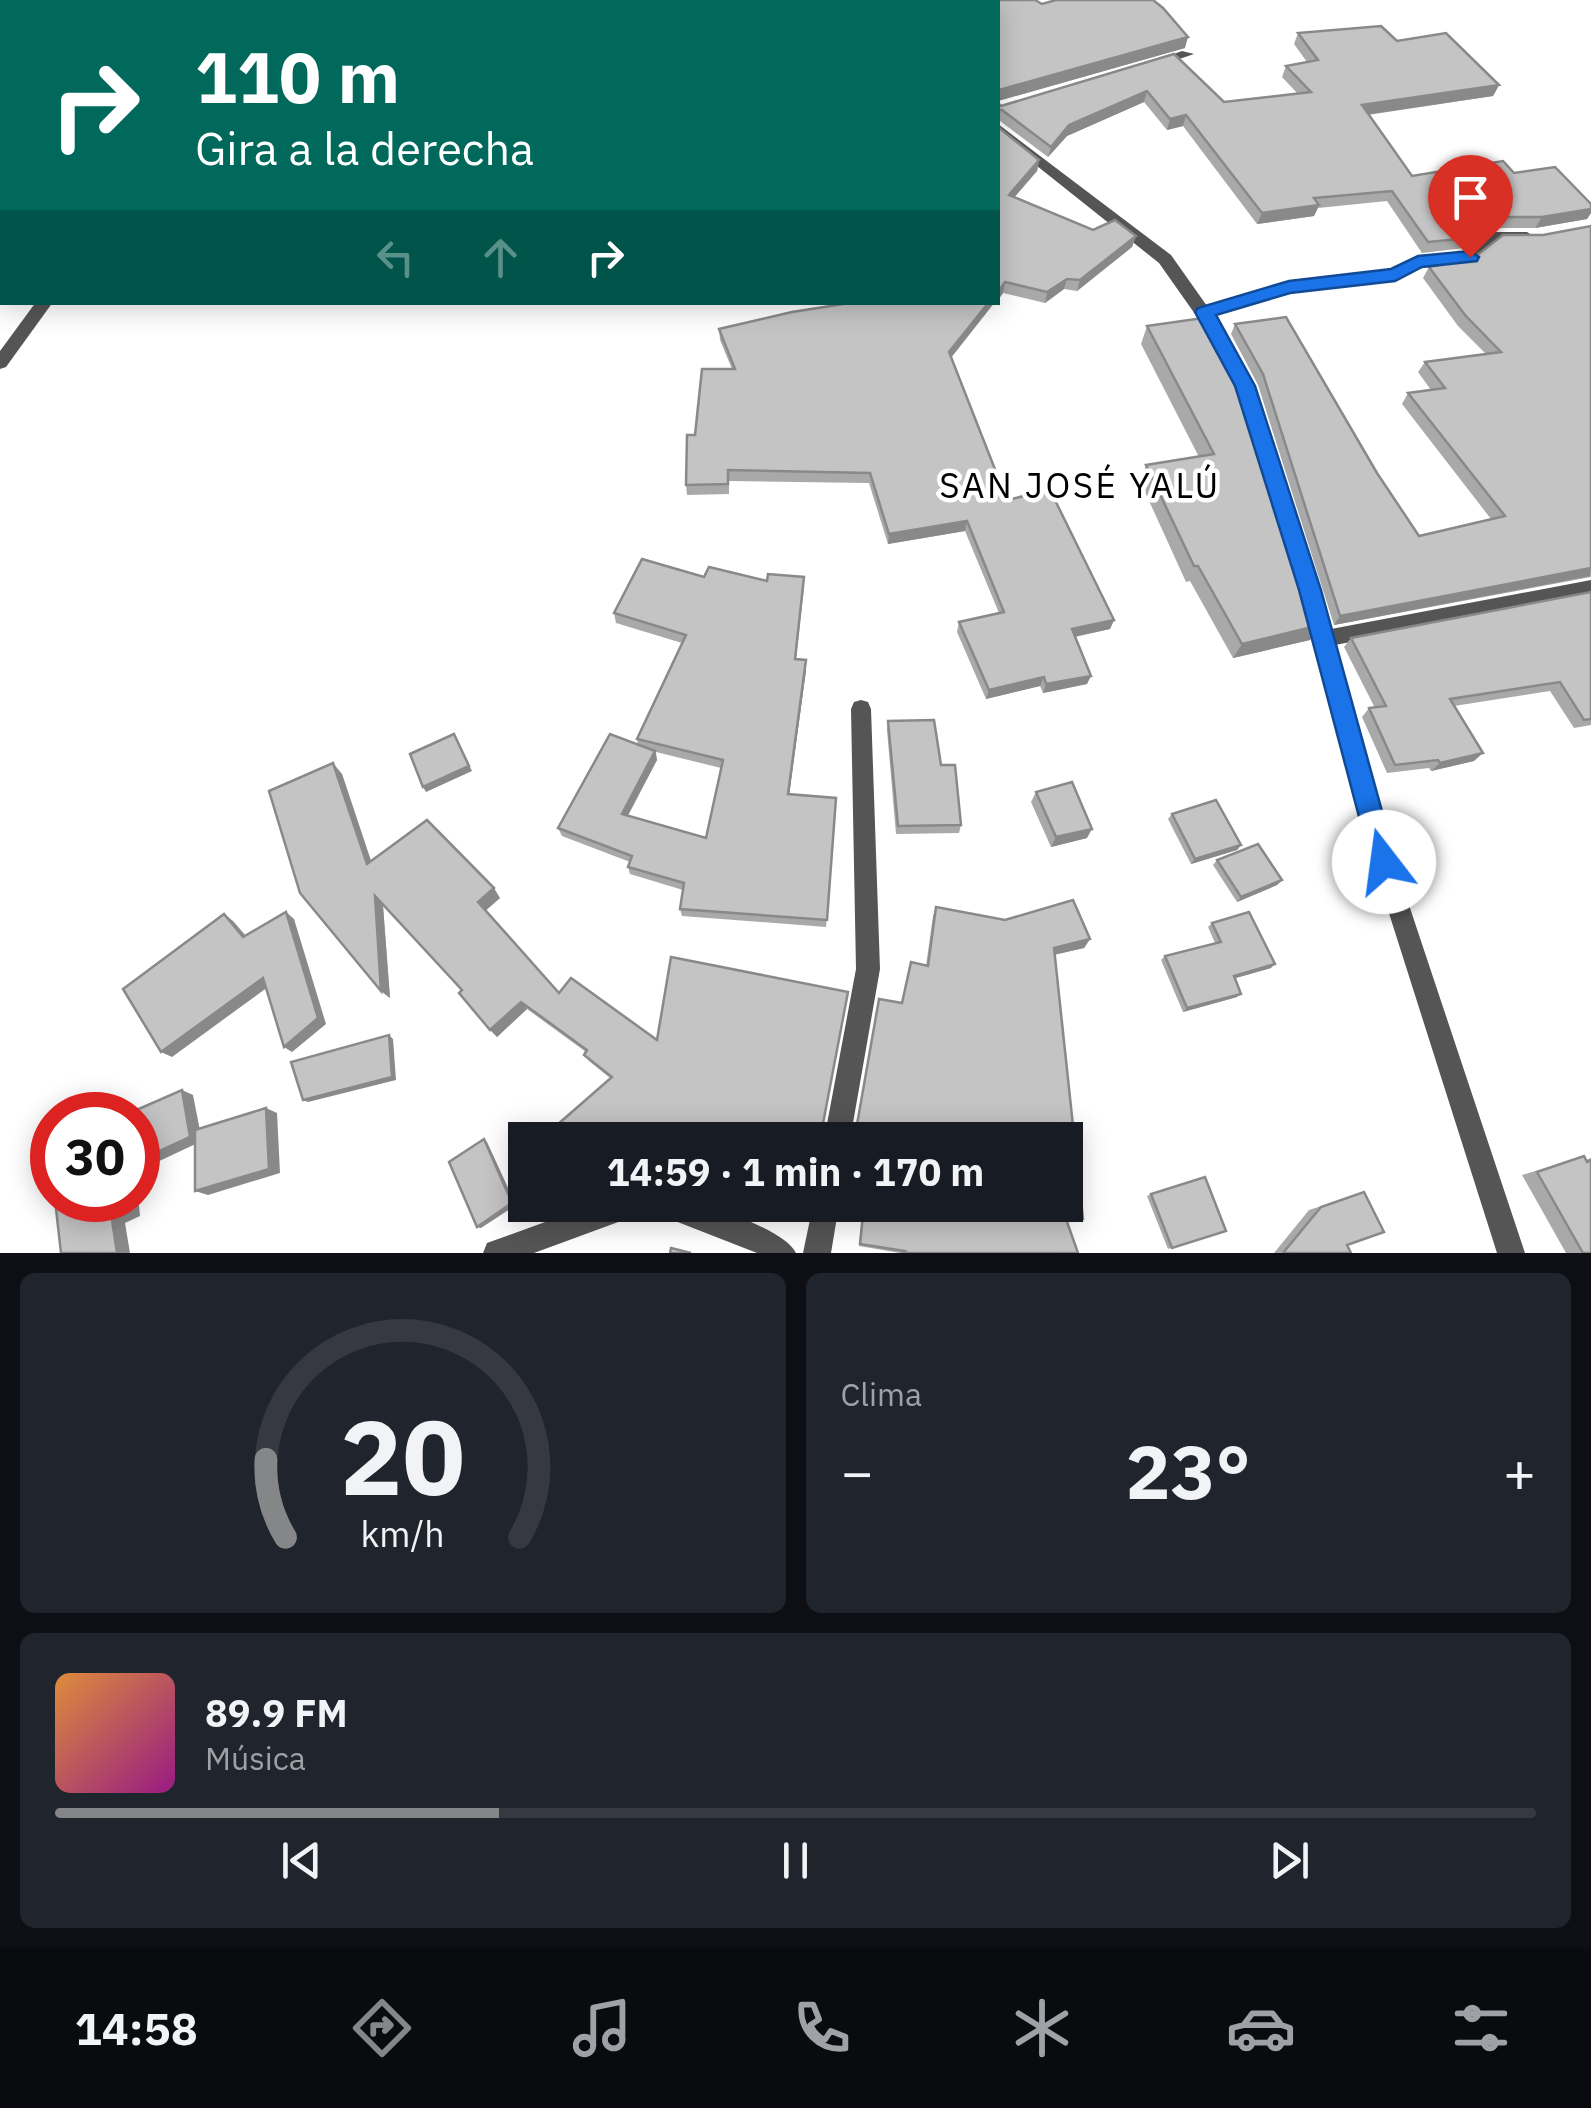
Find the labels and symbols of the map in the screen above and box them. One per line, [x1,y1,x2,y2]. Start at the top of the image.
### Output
pin [1428,155,1513,258]
district label: SAN JOSÉ YALÚ [939,462,1221,508]
position arrow [1332,810,1436,914]
speed limit sign: 30 [30,1092,160,1222]

